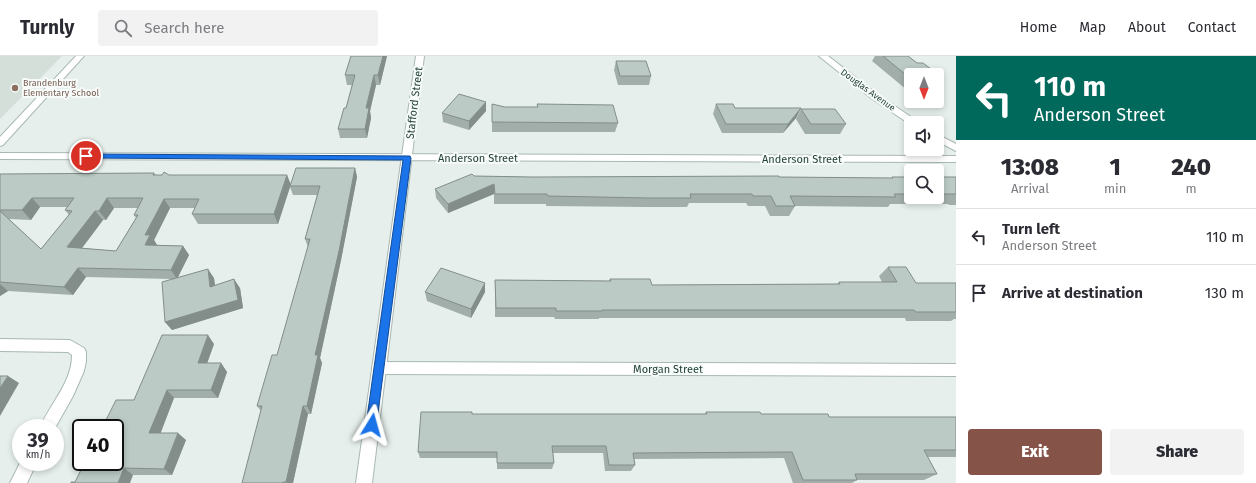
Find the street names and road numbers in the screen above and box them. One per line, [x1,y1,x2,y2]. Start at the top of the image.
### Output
street label: Stafford Street [404,66,425,140]
street label: Douglas Avenue [839,67,897,113]
street label: Anderson Street [438,152,518,165]
street label: Anderson Street [762,153,842,166]
street label: Morgan Street [633,363,703,376]

